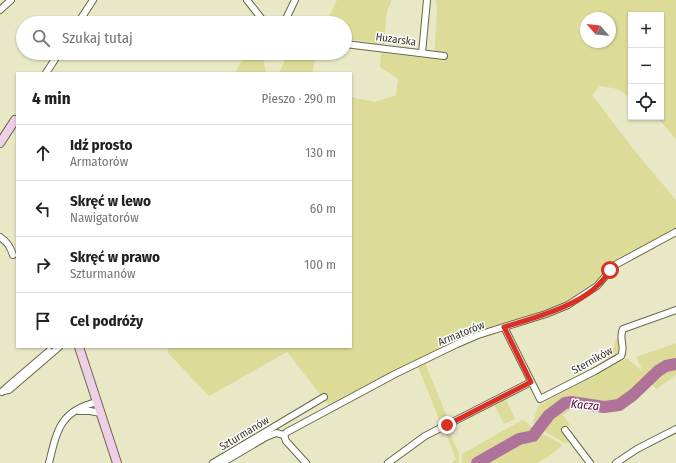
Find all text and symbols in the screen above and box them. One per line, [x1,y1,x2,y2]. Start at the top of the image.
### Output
north arrow [580,12,616,48]
map controls [628,12,664,120]
button: + [628,12,664,48]
search box [16,16,352,60]
icon: search [30,27,52,49]
text: Szukaj tutaj [62,29,133,47]
street label: Huzarska [375,30,417,49]
button: − [628,48,664,84]
button: locate [628,84,664,120]
text: 4 min [32,88,71,109]
text: Pieszo · 290 m [261,91,336,106]
text: Idź prosto [70,136,132,154]
icon: ahead [32,142,54,164]
text: 130 m [305,145,336,160]
text: Armatorów [70,154,128,169]
text: Skręć w lewo [70,192,151,210]
icon: left [32,198,54,220]
text: 60 m [310,201,336,216]
text: Nawigatorów [70,210,139,225]
text: Skręć w prawo [70,248,160,266]
icon: right [32,254,54,276]
text: 100 m [304,257,336,272]
route start [601,261,619,279]
text: Szturmanów [70,266,136,281]
icon: arrive [32,310,54,332]
text: Cel podróży [70,312,143,330]
street label: Armatorów [436,318,486,349]
street label: Sterników [570,344,615,377]
water label: Kacza [570,397,600,413]
street label: Szturmanów [217,414,271,453]
route end [438,416,456,434]

